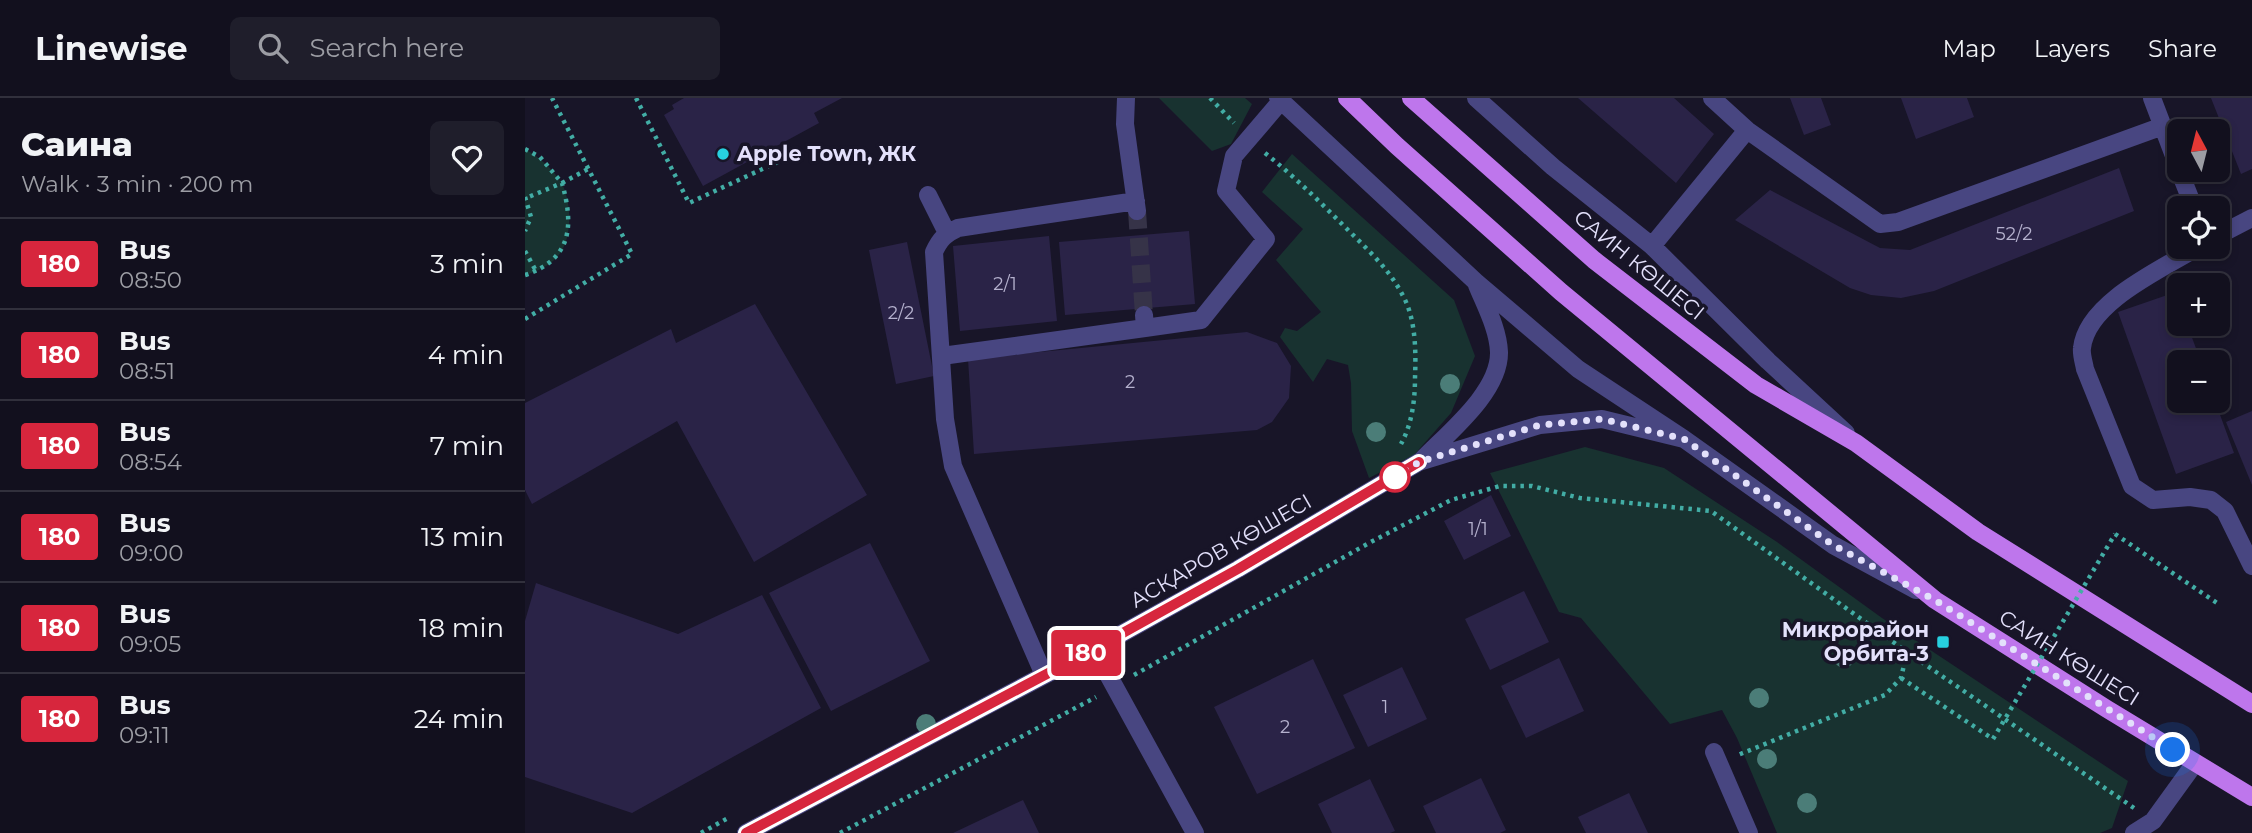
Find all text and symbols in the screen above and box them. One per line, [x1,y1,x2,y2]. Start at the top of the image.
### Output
search box [230,17,720,80]
text: Linewise [35,28,188,68]
icon: search [254,29,292,67]
text: Search here [310,32,464,64]
text: Map [1942,34,1996,63]
text: Layers [2034,34,2110,63]
text: Share [2148,34,2217,63]
north arrow [2167,119,2229,182]
map controls [2167,119,2230,413]
button: heart [430,121,504,195]
text: Саина [21,124,132,164]
place label: Apple Town, ЖК [736,141,917,166]
marker: Apple Town, ЖК [715,146,731,162]
text: Walk · 3 min · 200 m [21,170,254,198]
button: locate [2167,196,2230,259]
street label: САИН КӨШЕСІ [1569,204,1710,325]
house number: 52/2 [1996,223,2032,245]
text: Bus [119,234,171,266]
text: 3 min [430,248,504,280]
text: 180 [39,249,80,278]
text: 08:50 [119,266,182,294]
house number: 2/1 [993,273,1017,295]
button: + [2167,273,2230,336]
house number: 2/2 [888,302,914,324]
text: Bus [119,325,171,357]
text: 4 min [428,339,504,371]
text: 180 [39,340,80,369]
button: − [2167,350,2230,413]
text: 08:51 [119,357,175,385]
house number: 2 [1125,371,1135,393]
text: Bus [119,416,171,448]
text: 7 min [430,430,504,462]
text: 180 [39,431,80,460]
text: 08:54 [119,448,182,476]
unlabelled marker [1380,462,1410,492]
street label: АСҚАРОВ КӨШЕСІ [1126,488,1316,613]
text: Bus [119,507,171,539]
house number: 1/1 [1468,518,1488,540]
text: 13 min [421,521,504,553]
text: 180 [39,522,80,551]
text: 09:00 [119,539,184,567]
text: Bus [119,598,171,630]
street label: САИН КӨШЕСІ [1994,604,2144,711]
text: 18 min [419,612,504,644]
text: 180 [39,613,80,642]
place label: Микрорайон Орбита-3 [1782,617,1929,666]
text: 09:05 [119,630,181,658]
line badge: 180 [1046,630,1126,676]
marker: Микрорайон Орбита-3 [1935,634,1951,650]
text: 180 [1065,638,1107,667]
text: Bus [119,689,171,721]
house number: 1 [1382,696,1388,718]
text: 24 min [414,703,504,735]
text: 180 [39,704,80,733]
house number: 2 [1280,716,1290,738]
text: 09:11 [119,721,170,749]
your location [2155,732,2190,767]

